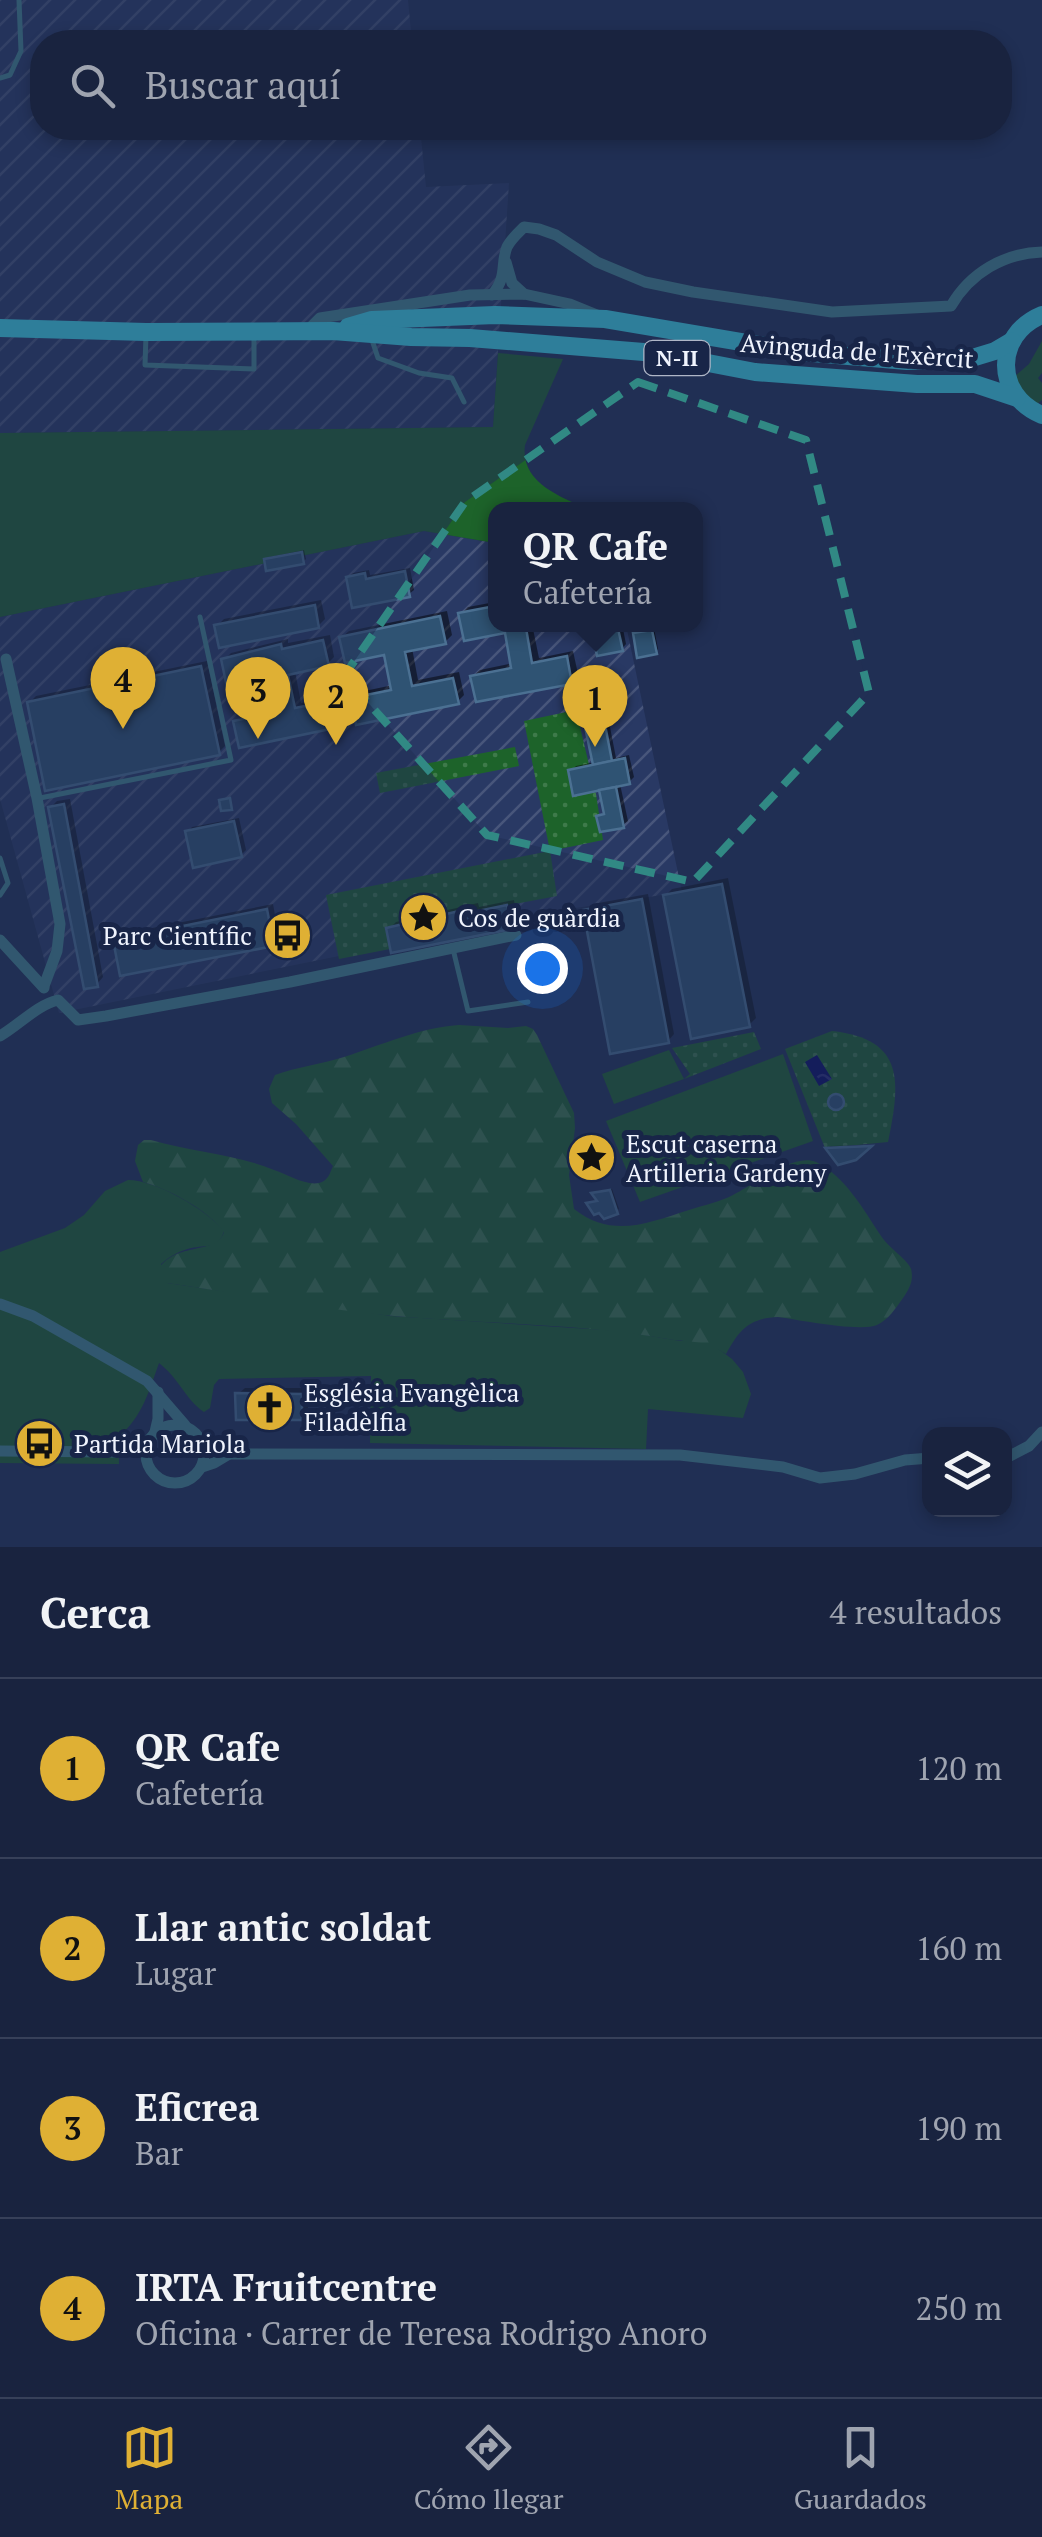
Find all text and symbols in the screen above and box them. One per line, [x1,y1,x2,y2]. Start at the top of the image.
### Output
search box [30,30,1012,140]
icon: search [65,58,120,113]
text: Buscar aquí [145,60,341,110]
street label: Avinguda de l'Exèrcit [739,326,975,375]
road number: N-II [644,341,710,375]
popup [488,502,703,632]
text: QR Cafe [523,521,668,571]
text: Cafetería [523,571,652,613]
pin: 4 [90,646,156,729]
pin: 3 [226,656,290,739]
pin: 2 [304,662,368,745]
pin: 1 [562,664,628,747]
place icon: Cos de guàrdia [397,892,449,944]
place label: Cos de guàrdia [458,901,621,934]
bus stop icon: Parc Científic [261,910,313,962]
place label: Parc Científic [103,919,252,952]
your location [517,943,568,994]
place label: Escut caserna Artilleria Gardeny [626,1127,827,1189]
place icon: Escut caserna Artilleria Gardeny [565,1132,617,1184]
place label: Església Evangèlica Filadèlfia [304,1376,520,1438]
church icon: Església Evangèlica Filadèlfia [243,1381,295,1433]
bus stop icon: Partida Mariola [13,1418,65,1470]
place label: Partida Mariola [74,1427,246,1460]
map controls [922,1427,1012,1517]
button: layers [922,1427,1012,1517]
text: Cerca [40,1584,151,1640]
text: 4 resultados [830,1591,1002,1633]
text: QR Cafe [135,1722,280,1772]
text: 1 [63,1747,82,1789]
text: 120 m [915,1747,1002,1789]
text: Cafetería [135,1772,264,1814]
text: Llar antic soldat [135,1902,431,1952]
text: 2 [63,1927,82,1969]
text: 160 m [915,1927,1002,1969]
text: Lugar [135,1952,216,1994]
text: Eficrea [135,2082,259,2132]
text: 3 [63,2107,82,2149]
text: 190 m [915,2107,1002,2149]
text: Bar [135,2132,183,2174]
text: IRTA Fruitcentre [135,2262,437,2312]
text: 4 [63,2287,82,2329]
text: 250 m [915,2287,1002,2329]
text: Oficina · Carrer de Teresa Rodrigo Anoro [135,2312,707,2354]
tab: Mapa [115,2420,184,2517]
tab: Cómo llegar [414,2420,564,2517]
tab: Guardados [794,2420,927,2517]

